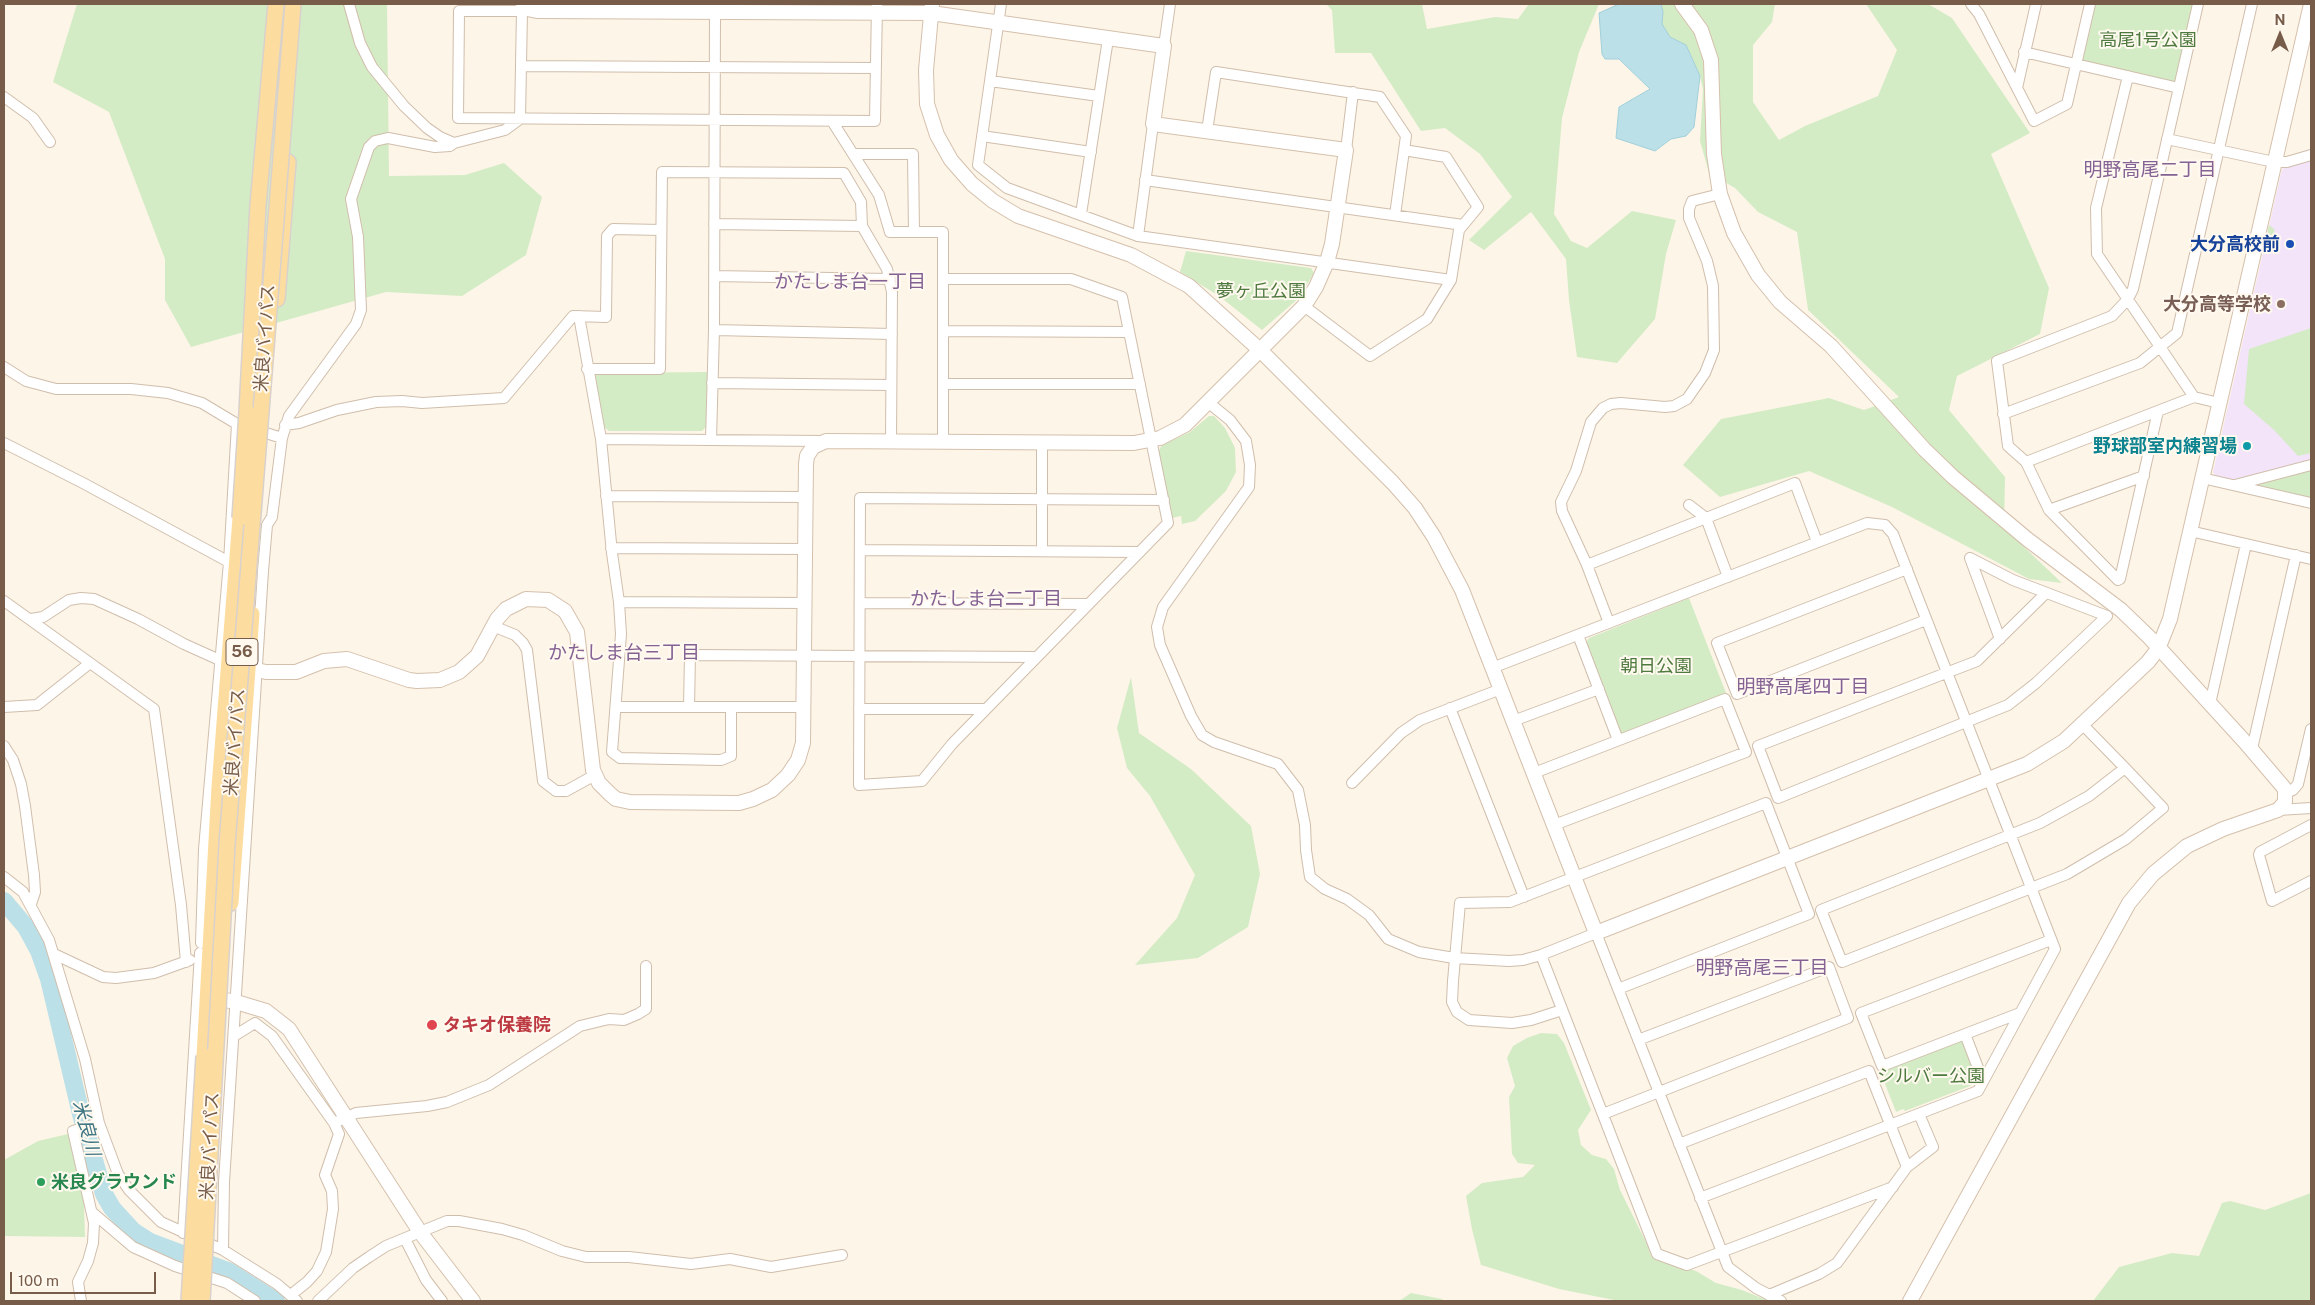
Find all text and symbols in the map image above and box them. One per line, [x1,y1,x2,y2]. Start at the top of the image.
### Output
north arrow [2255,10,2305,60]
text: N [2275,12,2285,28]
park label: 高尾1号公園 [2099,29,2197,51]
district label: 明野高尾二丁目 [2084,159,2216,181]
place label: 大分高校前 [2190,233,2280,255]
marker: 大分高校前 [2284,238,2296,250]
district label: かたしま台一丁目 [774,271,926,293]
park label: 夢ヶ丘公園 [1216,280,1306,302]
street label: 米良バイパス [250,283,280,393]
place label: 大分高等学校 [2163,293,2271,315]
marker: 大分高等学校 [2275,298,2287,310]
place label: 野球部室内練習場 [2093,435,2237,457]
marker: 野球部室内練習場 [2241,440,2253,452]
district label: かたしま台二丁目 [910,588,1062,610]
road number: 56 [226,638,258,666]
district label: かたしま台三丁目 [548,642,700,664]
park label: 朝日公園 [1620,655,1692,677]
district label: 明野高尾四丁目 [1737,676,1869,698]
street label: 米良バイパス [220,687,250,797]
district label: 明野高尾三丁目 [1696,957,1828,979]
place label: タキオ保養院 [443,1014,551,1036]
marker: タキオ保養院 [425,1018,439,1032]
park label: シルバー公園 [1877,1065,1985,1087]
street label: 米良バイパス [196,1092,224,1200]
water label: 米良川 [68,1098,104,1158]
place label: 米良グラウンド [51,1171,177,1193]
marker: 米良グラウンド [35,1176,47,1188]
scale bar [12,1262,159,1294]
text: 100 m [18,1272,59,1289]

